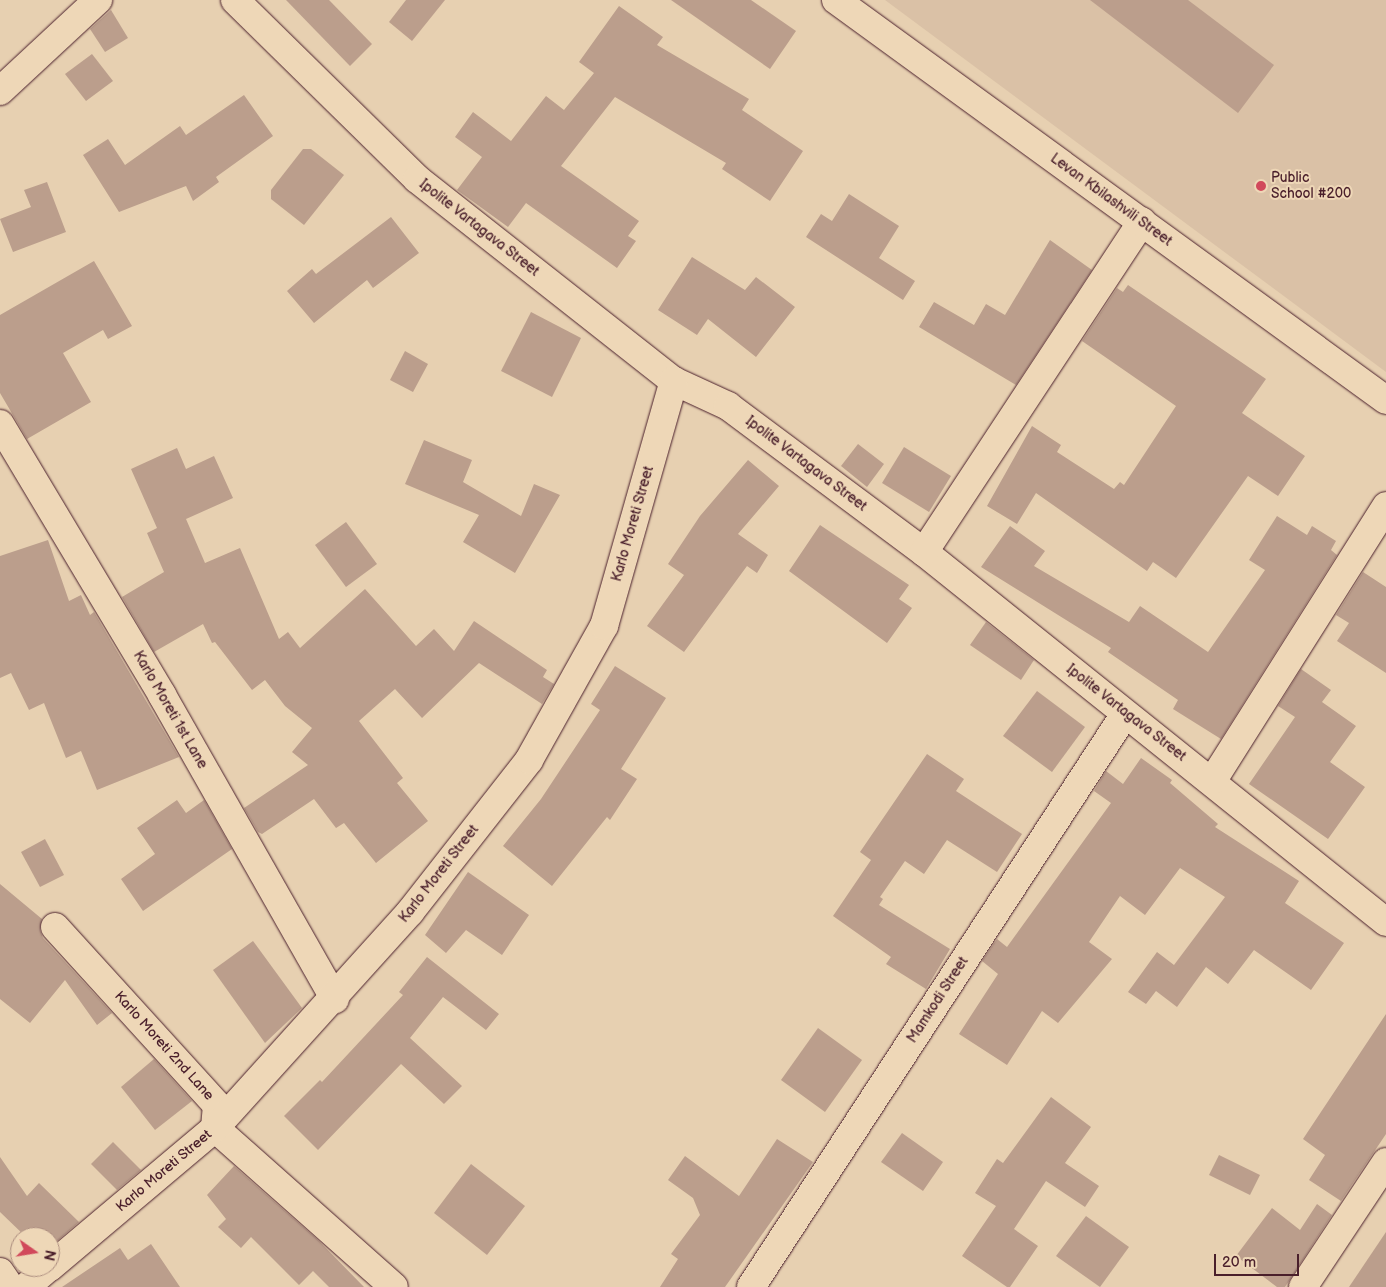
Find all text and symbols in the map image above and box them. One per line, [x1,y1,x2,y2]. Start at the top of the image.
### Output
street label: Levan Kbilashvili Street [1047,150,1175,250]
place label: Public School #200 [1271,170,1351,202]
street label: Ipolite Vartagava Street [416,176,542,280]
marker: Public School #200 [1255,180,1267,192]
street label: Ipolite Vartagava Street [742,413,870,515]
street label: Karlo Moreti Street [608,464,658,584]
street label: Karlo Moreti 1st Lane [129,648,211,772]
street label: Ipolite Vartagava Street [1063,661,1189,765]
street label: Karlo Moreti Street [396,822,482,926]
street label: Mamkodi Street [904,954,972,1046]
street label: Karlo Moreti 2nd Lane [111,988,217,1104]
street label: Karlo Moreti Street [113,1126,215,1216]
north arrow [10,1227,60,1277]
scale bar [1216,1244,1301,1276]
text: N [40,1248,59,1262]
text: 20 m [1222,1253,1256,1272]

